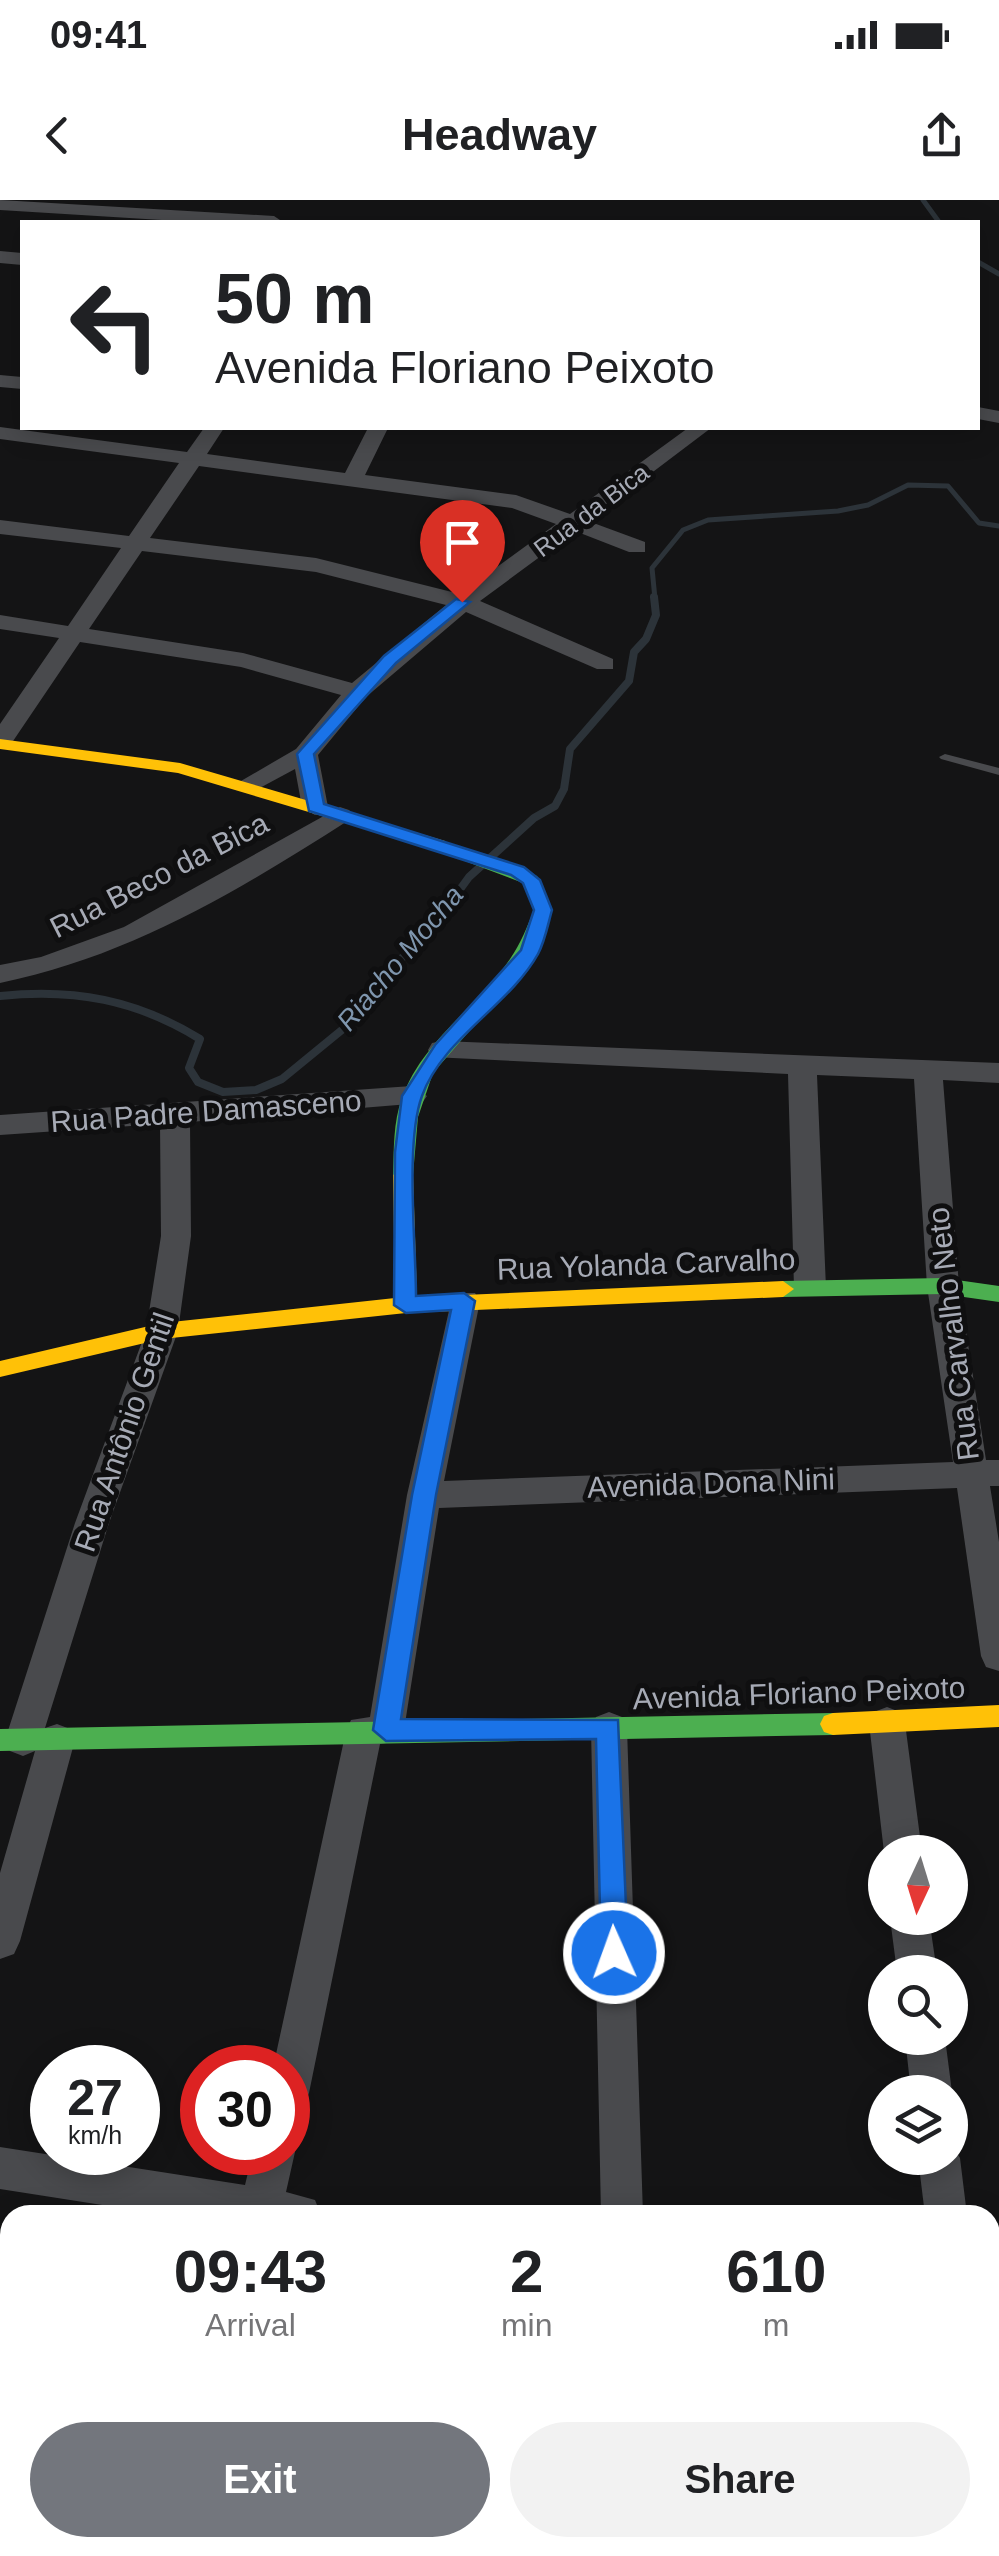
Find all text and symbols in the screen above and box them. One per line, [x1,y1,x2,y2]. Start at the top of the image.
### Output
text: 09:41 [50,14,147,56]
icon: back [30,108,85,163]
icon: share [914,108,969,163]
text: Headway [402,109,597,160]
icon: left [50,260,180,390]
text: 50 m [215,260,375,338]
text: Avenida Floriano Peixoto [215,342,714,393]
street label: Rua da Bica [528,458,654,562]
pin [420,500,505,603]
icon: arrive [435,515,490,570]
street label: Rua Beco da Bica [45,806,274,944]
water label: Riacho Mocha [331,879,469,1037]
street label: Rua Padre Damasceno [49,1084,363,1138]
street label: Rua Carvalho Neto [921,1205,985,1463]
street label: Rua Yolanda Carvalho [496,1242,796,1286]
street label: Rua Antônio Gentil [68,1308,180,1556]
street label: Avenida Dona Nini [587,1462,835,1504]
street label: Avenida Floriano Peixoto [632,1671,966,1715]
north arrow [868,1835,968,1935]
map controls [868,1835,968,2175]
position arrow [562,1901,666,2005]
button: search [868,1955,968,2055]
speed limit sign: 30 [180,2045,310,2175]
text: 27 [67,2070,123,2126]
button: layers [868,2075,968,2175]
text: km/h [68,2121,122,2149]
text: 09:43 [174,2238,327,2305]
text: 2 [510,2238,543,2305]
text: 610 [726,2238,826,2305]
text: Arrival [205,2307,296,2343]
text: min [501,2307,552,2343]
text: m [763,2307,790,2343]
button: Exit [30,2422,490,2537]
button: Share [510,2422,970,2537]

